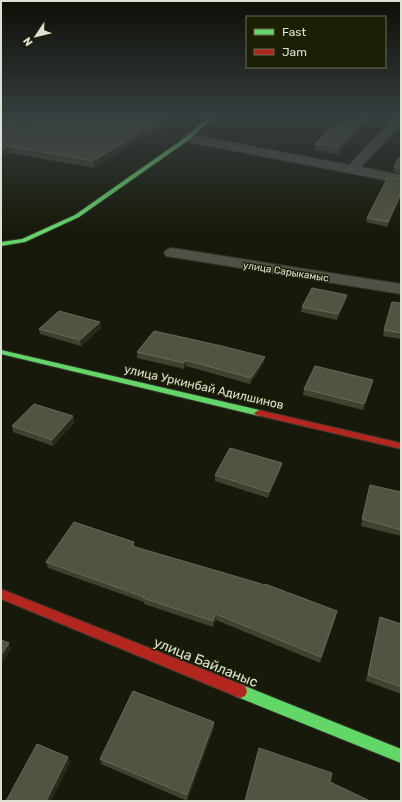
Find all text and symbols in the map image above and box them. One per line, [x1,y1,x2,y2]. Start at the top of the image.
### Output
north arrow [16,16,56,56]
legend [246,16,386,68]
text: Fast [282,25,306,39]
text: N [21,34,36,48]
text: Jam [282,45,307,59]
street label: улица Сарыкамыс [242,259,330,285]
street label: улица Уркинбай Адилшинов [123,362,285,412]
street label: улица Байланыс [151,634,261,691]

